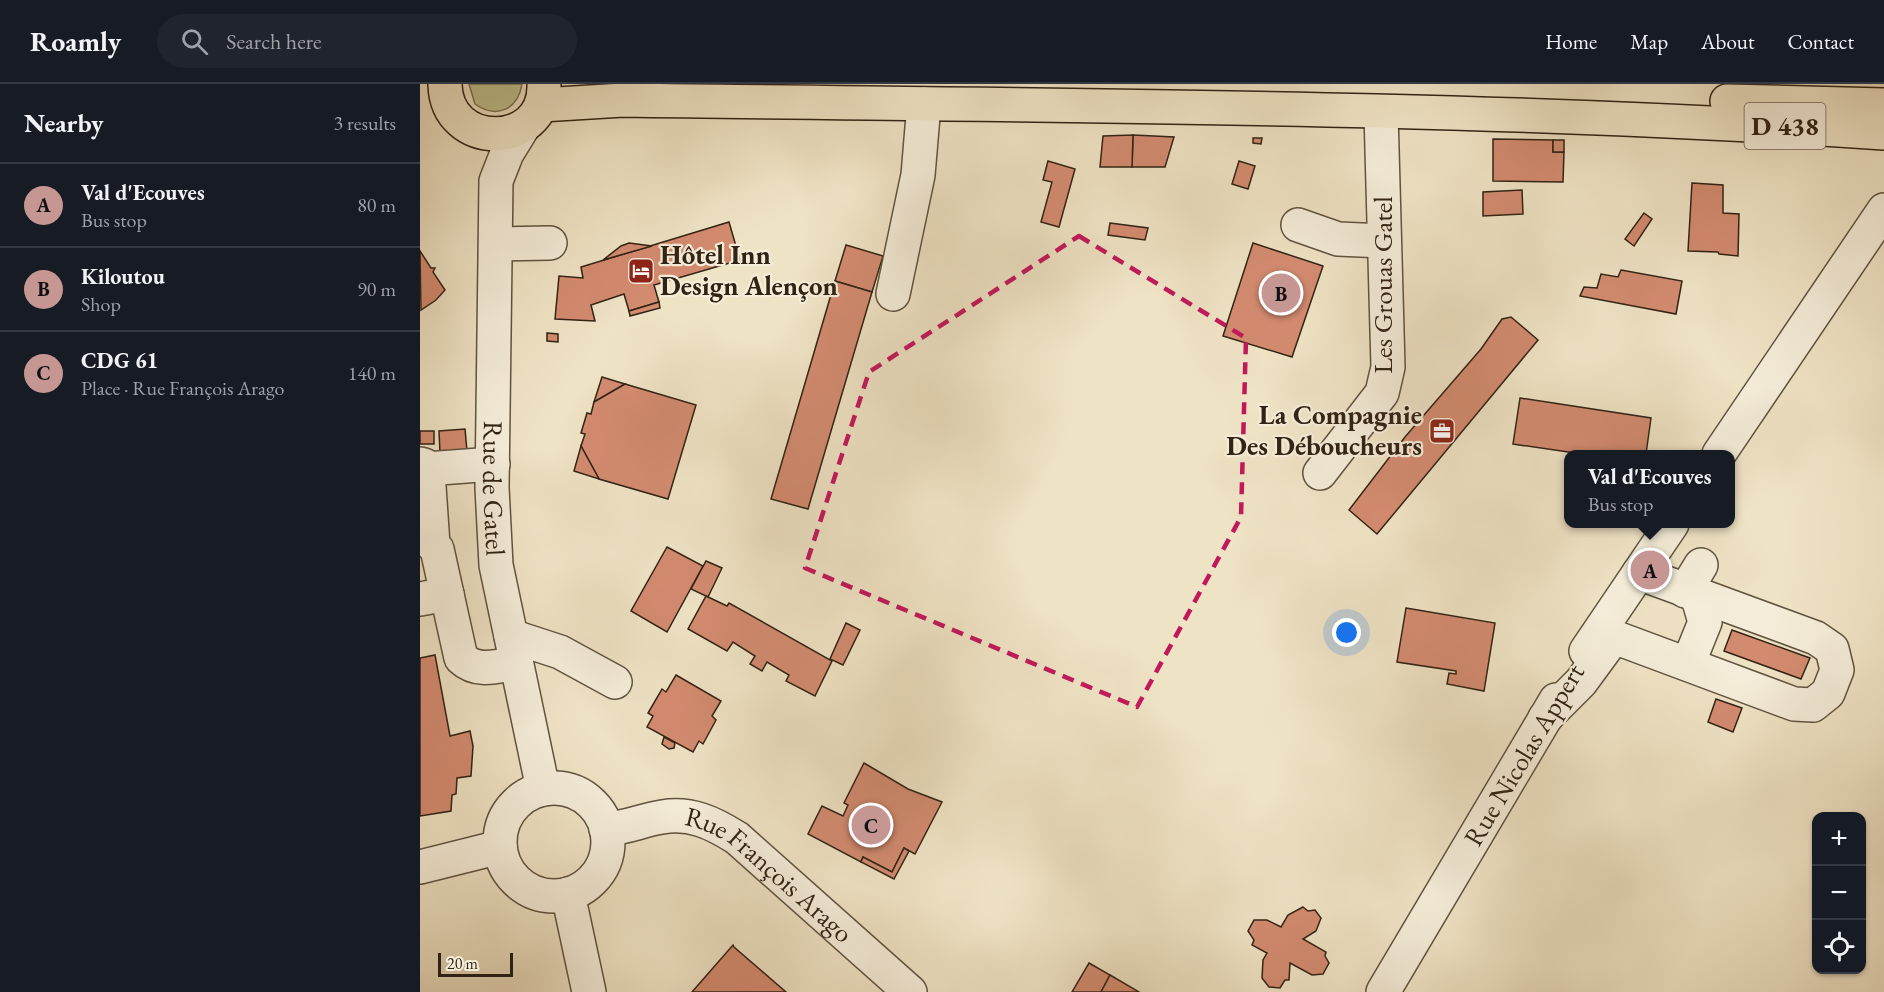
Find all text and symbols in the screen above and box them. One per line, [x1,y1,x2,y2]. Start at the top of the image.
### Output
search box [157,14,577,68]
text: Roamly [30,23,121,59]
icon: search [178,25,211,58]
text: Search here [226,27,322,56]
text: Home [1545,28,1597,55]
text: Map [1630,28,1668,55]
text: About [1701,28,1754,55]
text: Contact [1787,28,1854,55]
road number: D 438 [1744,103,1826,149]
text: Nearby [24,106,104,140]
text: 3 results [333,110,396,136]
text: Val d'Ecouves [81,178,205,207]
text: A [36,192,51,218]
text: 80 m [357,192,396,218]
street label: Les Grouas Gatel [1365,196,1400,374]
text: Bus stop [81,207,147,233]
place label: Hôtel Inn Design Alençon [660,237,838,303]
hotel icon: Hôtel Inn Design Alençon [626,256,656,286]
text: Kiloutou [81,262,165,291]
pin: B [1262,270,1300,316]
text: B [37,276,50,302]
text: 90 m [357,276,396,302]
text: Shop [81,291,121,317]
text: CDG 61 [81,346,158,375]
text: C [36,360,51,386]
text: 140 m [348,360,396,386]
text: Place · Rue François Arago [81,375,285,401]
place label: La Compagnie Des Déboucheurs [1226,397,1422,463]
office icon: La Compagnie Des Déboucheurs [1427,416,1457,446]
street label: Rue de Gatel [475,421,513,557]
popup [1564,450,1735,528]
text: Val d'Ecouves [1588,462,1711,491]
text: Bus stop [1588,491,1653,517]
pin: A [1630,548,1670,592]
your location [1332,618,1361,647]
street label: Rue Nicolas Appert [1455,657,1592,852]
street label: Rue François Arago [682,798,861,950]
pin: C [852,802,890,848]
map controls [1812,812,1866,974]
button: + [1812,812,1866,866]
button: − [1812,866,1866,920]
button: locate [1812,920,1866,974]
scale bar [438,950,513,978]
text: 20 m [447,953,478,974]

